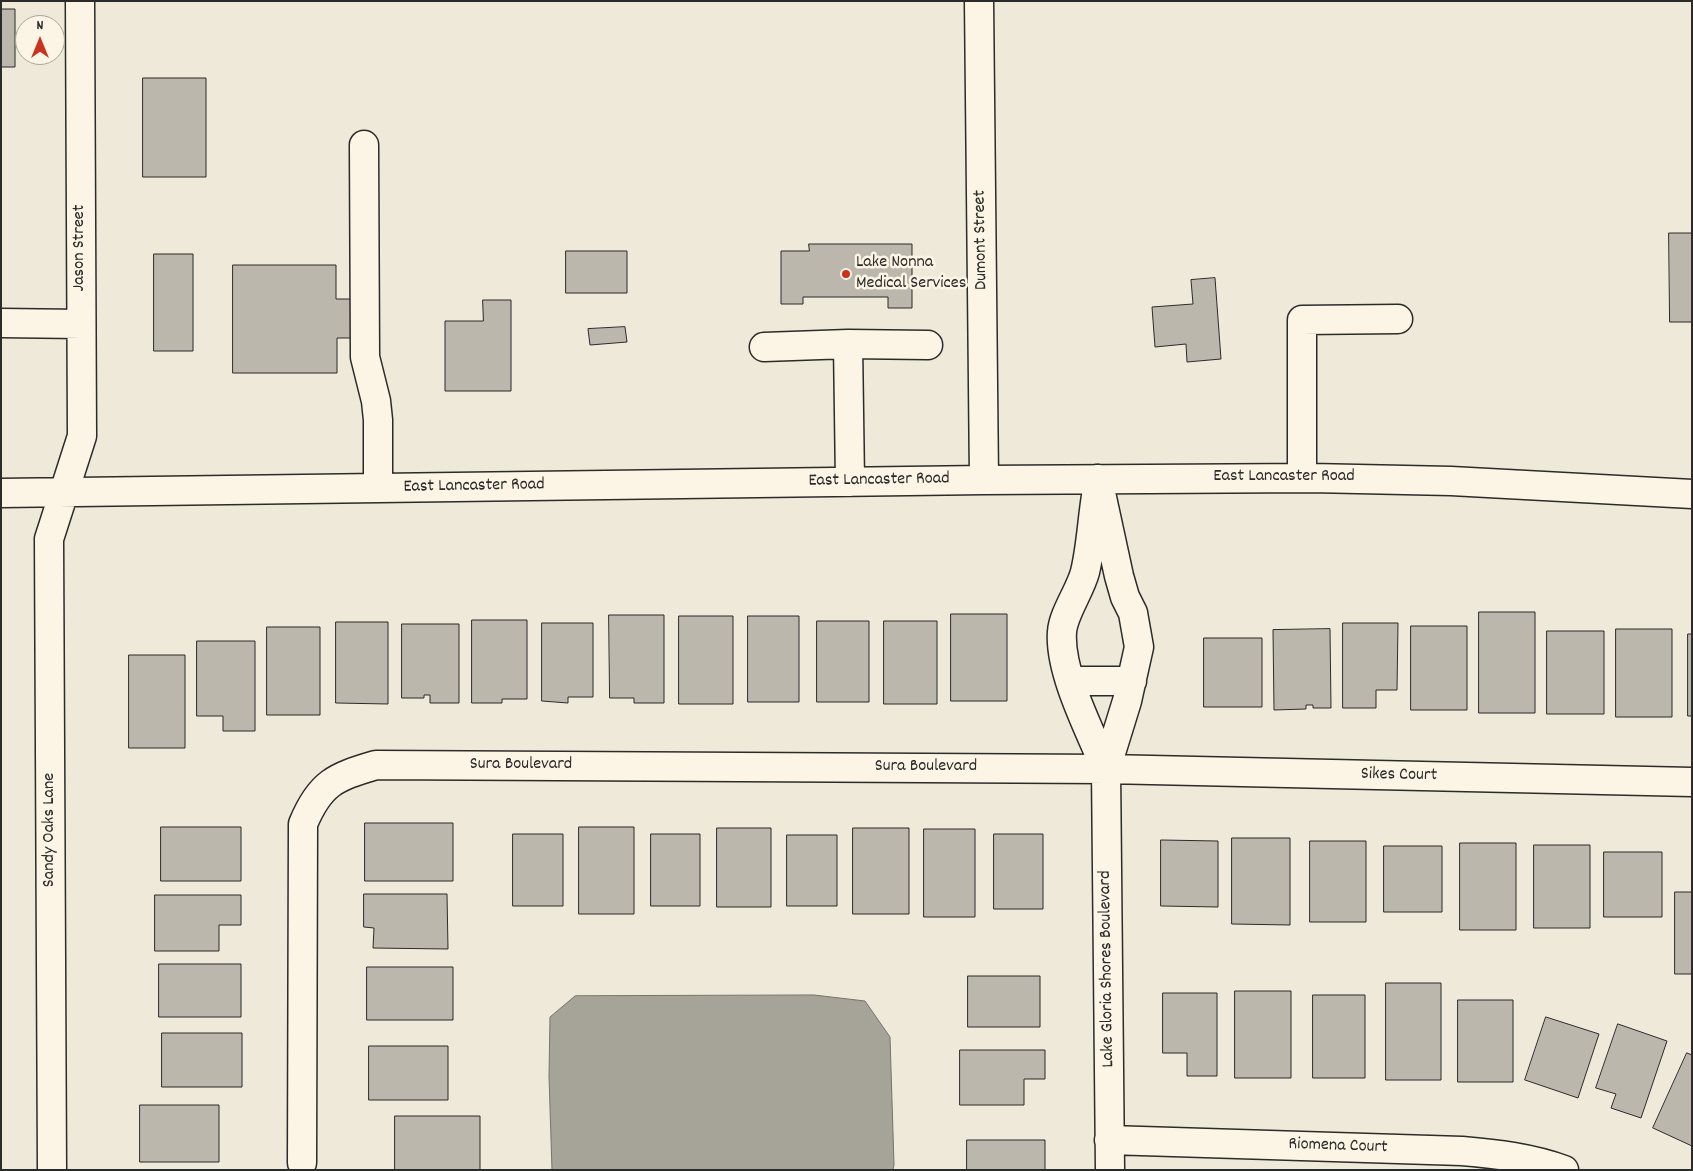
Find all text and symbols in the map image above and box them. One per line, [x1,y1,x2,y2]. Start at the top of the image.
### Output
north arrow [15,15,65,65]
text: N [37,16,43,36]
street label: Dumont Street [970,190,994,290]
street label: Jason Street [70,205,92,291]
place label: Lake Nonna Medical Services [856,253,966,296]
marker: Lake Nonna Medical Services [840,268,852,280]
street label: East Lancaster Road [1213,467,1355,489]
street label: East Lancaster Road [808,469,950,493]
street label: East Lancaster Road [403,475,545,499]
street label: Sura Boulevard [470,755,572,777]
street label: Sura Boulevard [875,757,977,779]
street label: Sikes Court [1361,765,1437,787]
street label: Sandy Oaks Lane [40,773,62,887]
street label: Lake Gloria Shores Boulevard [1095,870,1121,1068]
street label: Riomena Court [1288,1134,1388,1160]

